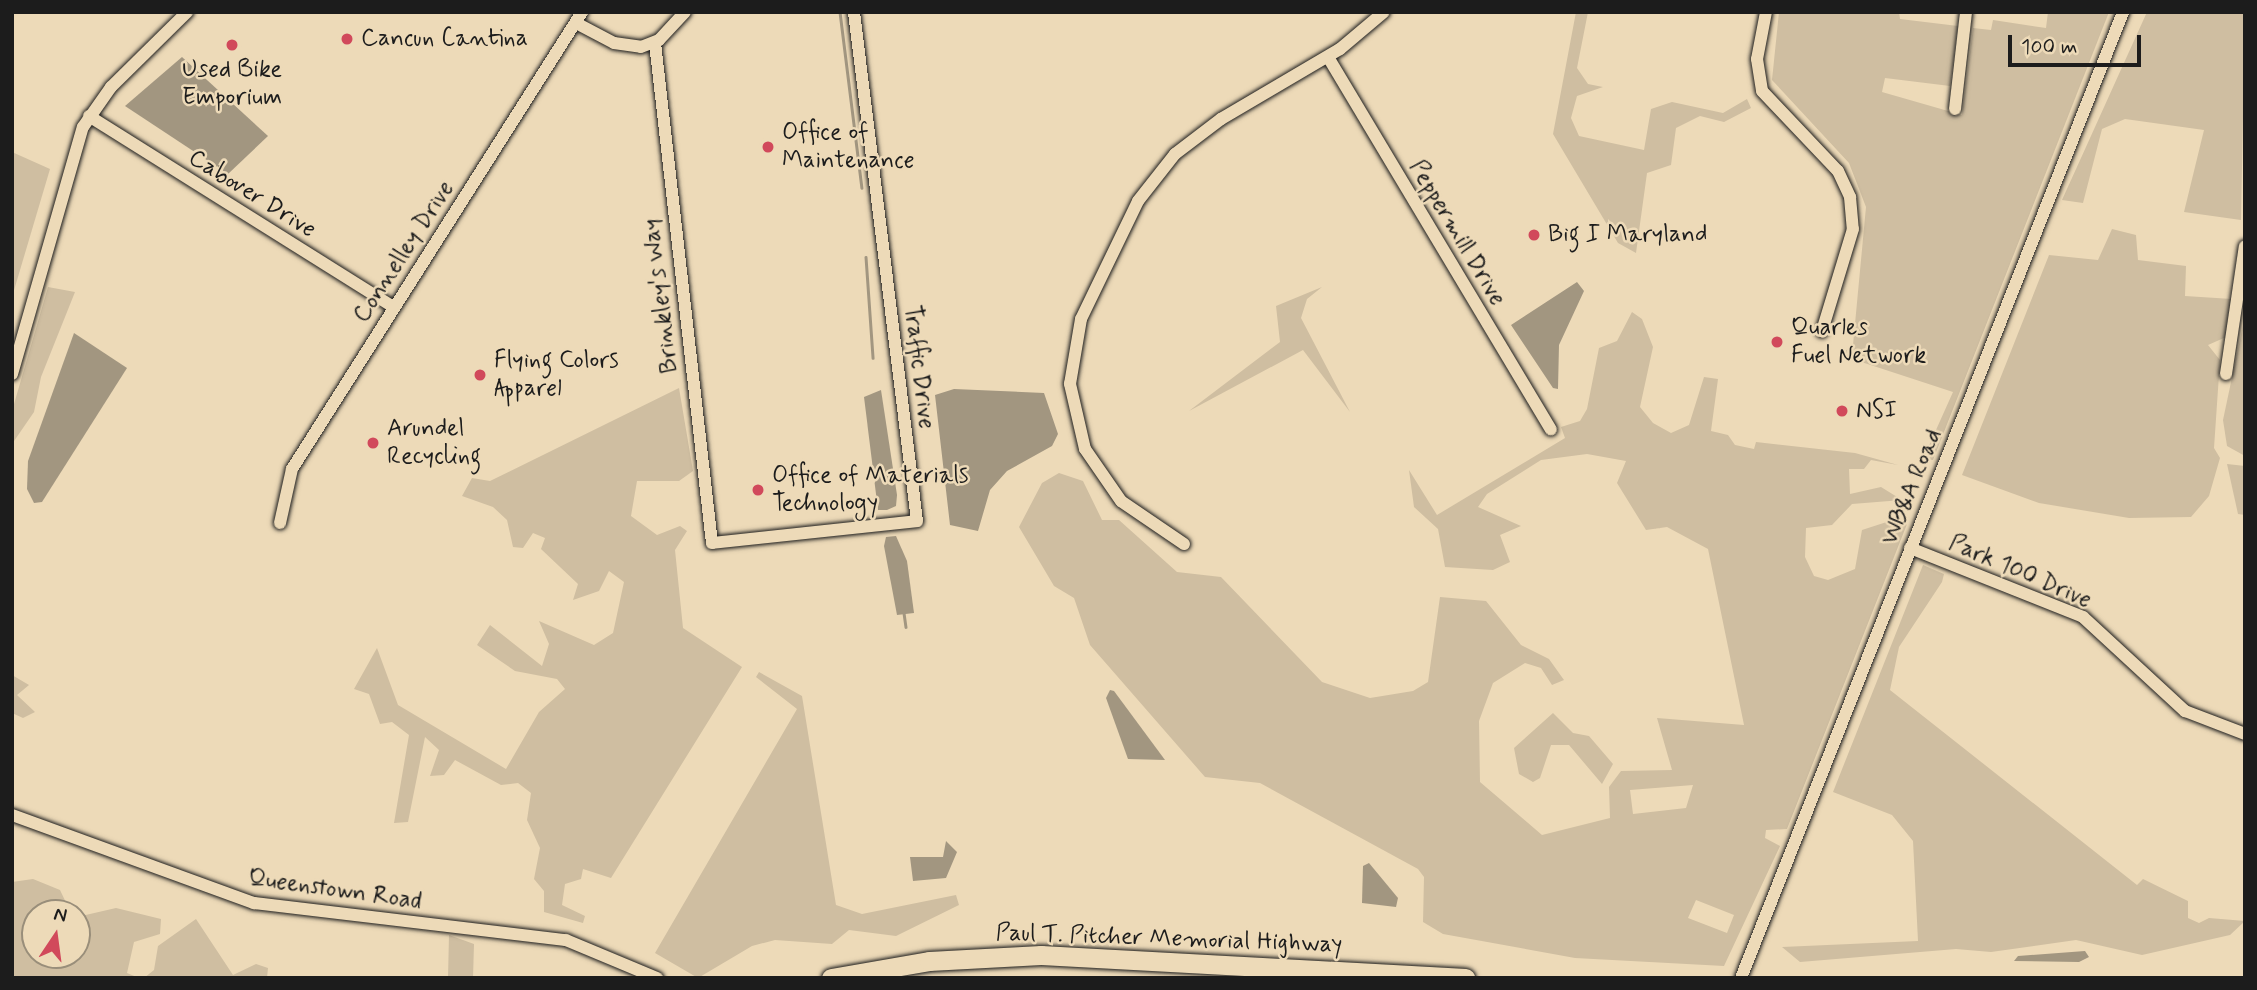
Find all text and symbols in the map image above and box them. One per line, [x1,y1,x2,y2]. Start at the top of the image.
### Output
scale bar [2012,21,2145,65]
place label: Cancun Cantina [361,25,523,53]
marker: Cancun Cantina [339,31,355,47]
text: 100 m [2021,33,2077,61]
marker: Used Bike Emporium [224,37,240,53]
place label: Used Bike Emporium [182,56,282,112]
place label: Office of Maintenance [782,119,915,175]
marker: Office of Maintenance [760,139,776,155]
street label: Cabover Drive [184,144,320,244]
street label: Peppermill Drive [1403,156,1511,310]
street label: Connelley Drive [347,176,461,328]
street label: Brinkley's Way [637,216,685,376]
place label: Big I Maryland [1548,221,1703,249]
marker: Big I Maryland [1526,227,1542,243]
street label: Traffic Drive [897,304,941,430]
place label: Quarles Fuel Network [1791,314,1926,370]
marker: Quarles Fuel Network [1769,334,1785,350]
place label: Flying Colors Apparel [494,347,624,403]
marker: Flying Colors Apparel [472,367,488,383]
place label: NSI [1856,397,1897,425]
marker: NSI [1834,403,1850,419]
place label: Arundel Recycling [387,415,481,471]
street label: WB&A Road [1876,426,1948,548]
marker: Arundel Recycling [365,435,381,451]
place label: Office of Materials Technology [772,462,964,518]
marker: Office of Materials Technology [750,482,766,498]
street label: Park 100 Drive [1944,529,2096,615]
street label: Queenstown Road [247,864,423,916]
north arrow [21,899,91,969]
text: N [51,901,69,929]
street label: Paul T. Pitcher Memorial Highway [997,919,1341,959]

